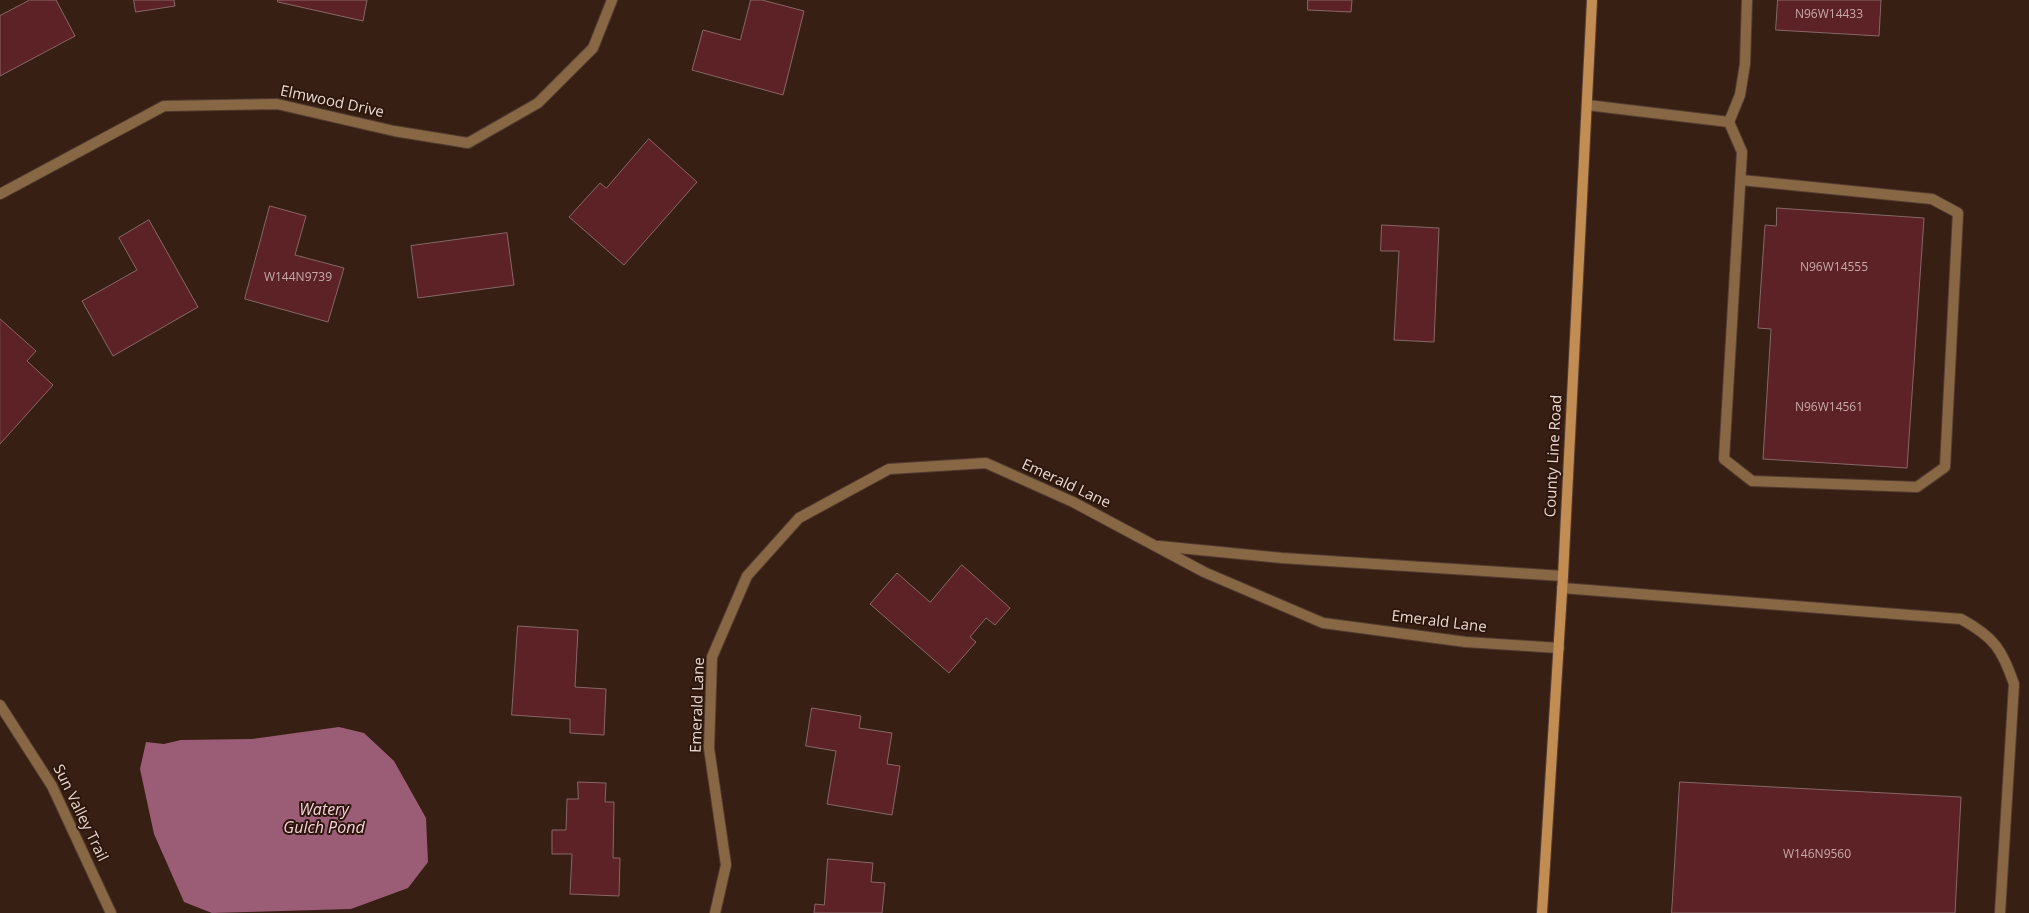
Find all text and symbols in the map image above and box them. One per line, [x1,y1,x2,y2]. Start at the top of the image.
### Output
house number: N96W14433 [1795,8,1863,22]
street label: Elmwood Drive [279,82,385,122]
house number: N96W14555 [1800,261,1868,275]
house number: W144N9739 [264,271,332,285]
street label: County Line Road [1542,394,1566,518]
house number: N96W14561 [1795,401,1863,415]
street label: Emerald Lane [1019,456,1113,512]
street label: Emerald Lane [1390,607,1488,637]
street label: Emerald Lane [687,657,709,753]
street label: Sun Valley Trail [49,762,111,864]
water label: Watery Gulch Pond [283,800,365,838]
house number: W146N9560 [1783,848,1851,862]

